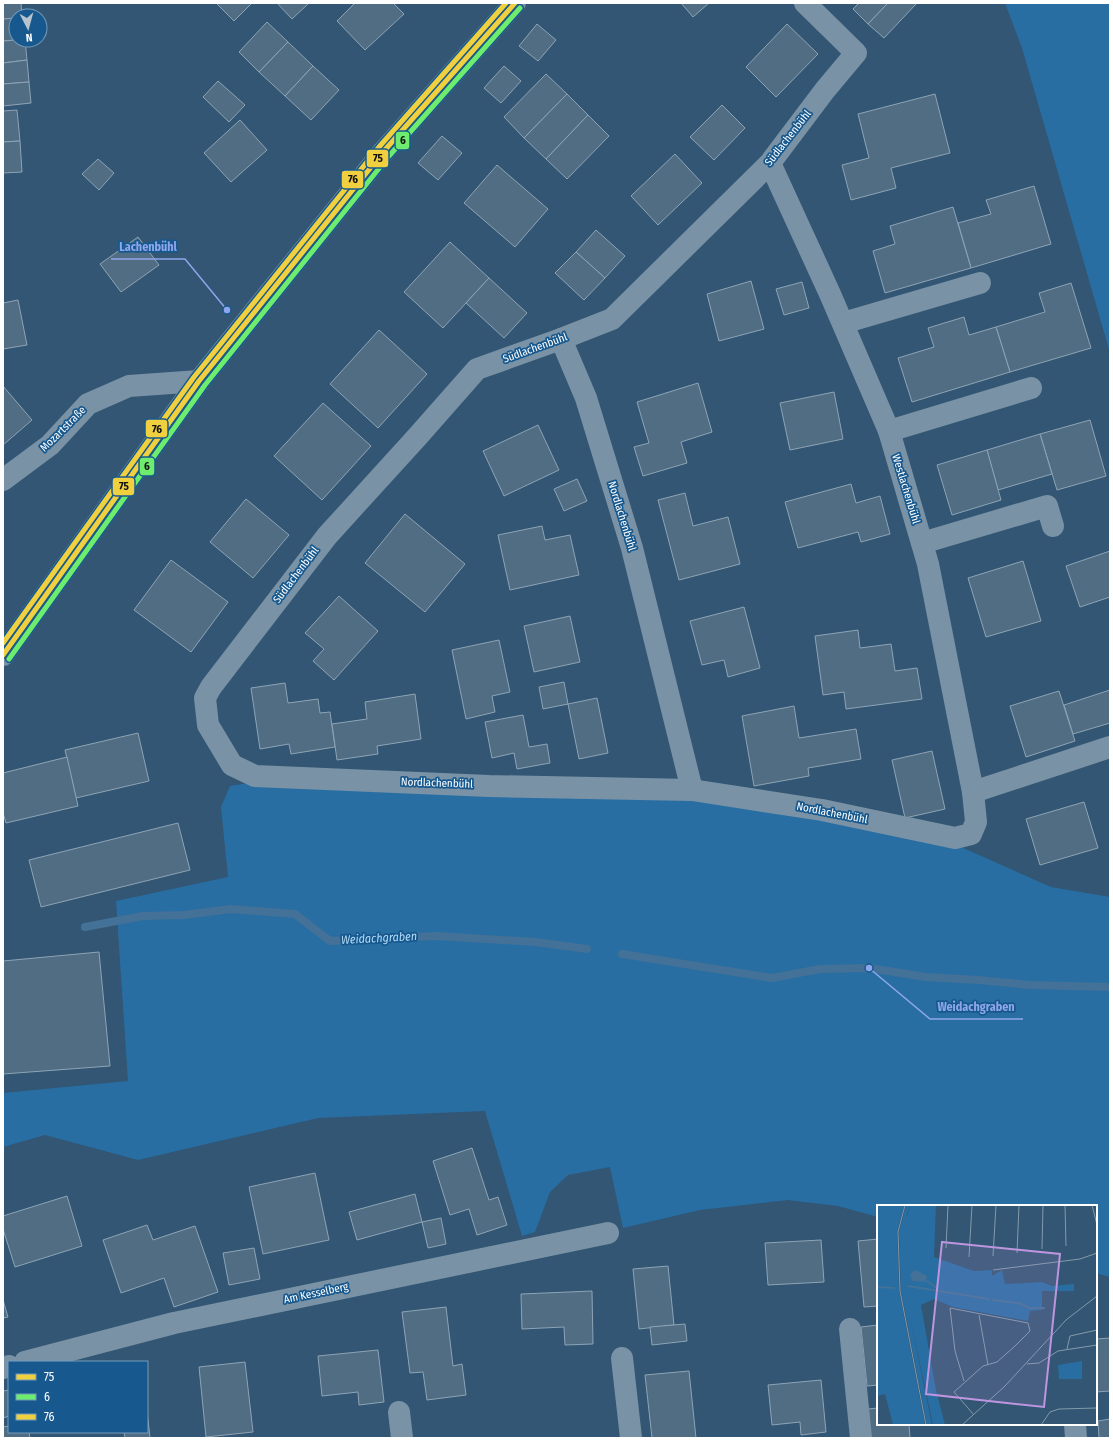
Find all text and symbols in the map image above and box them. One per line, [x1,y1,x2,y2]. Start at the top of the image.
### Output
north arrow [8,8,48,48]
text: N [25,31,33,44]
street label: Südlachenbühl [762,107,814,169]
line badge: 6 [395,131,410,150]
text: 6 [400,134,406,147]
line badge: 75 [366,149,389,168]
text: 75 [373,152,384,165]
line badge: 76 [341,170,364,189]
text: 76 [348,173,358,186]
callout: Lachenbühl [111,235,185,259]
text: Lachenbühl [119,240,178,254]
street label: Südlachenbühl [501,330,569,366]
street label: Mozartstraße [38,404,88,454]
line badge: 76 [145,419,168,438]
text: 76 [152,423,162,436]
street label: Westlachenbühl [889,453,923,525]
line badge: 6 [139,457,155,476]
text: 6 [144,460,150,473]
line badge: 75 [112,477,135,496]
text: 75 [119,480,130,493]
street label: Nordlachenbühl [605,480,639,553]
street label: Südlachenbühl [271,544,322,606]
street label: Nordlachenbühl [401,775,473,791]
street label: Nordlachenbühl [795,800,869,826]
water label: Weidachgraben [341,929,417,947]
callout: Weidachgraben [930,995,1023,1019]
text: Weidachgraben [937,1000,1015,1014]
inset map [877,1205,1097,1425]
street label: Am Kesselberg [283,1280,350,1306]
legend [8,1361,148,1433]
text: 75 [44,1370,55,1384]
text: 6 [44,1390,50,1404]
text: 76 [44,1410,55,1424]

